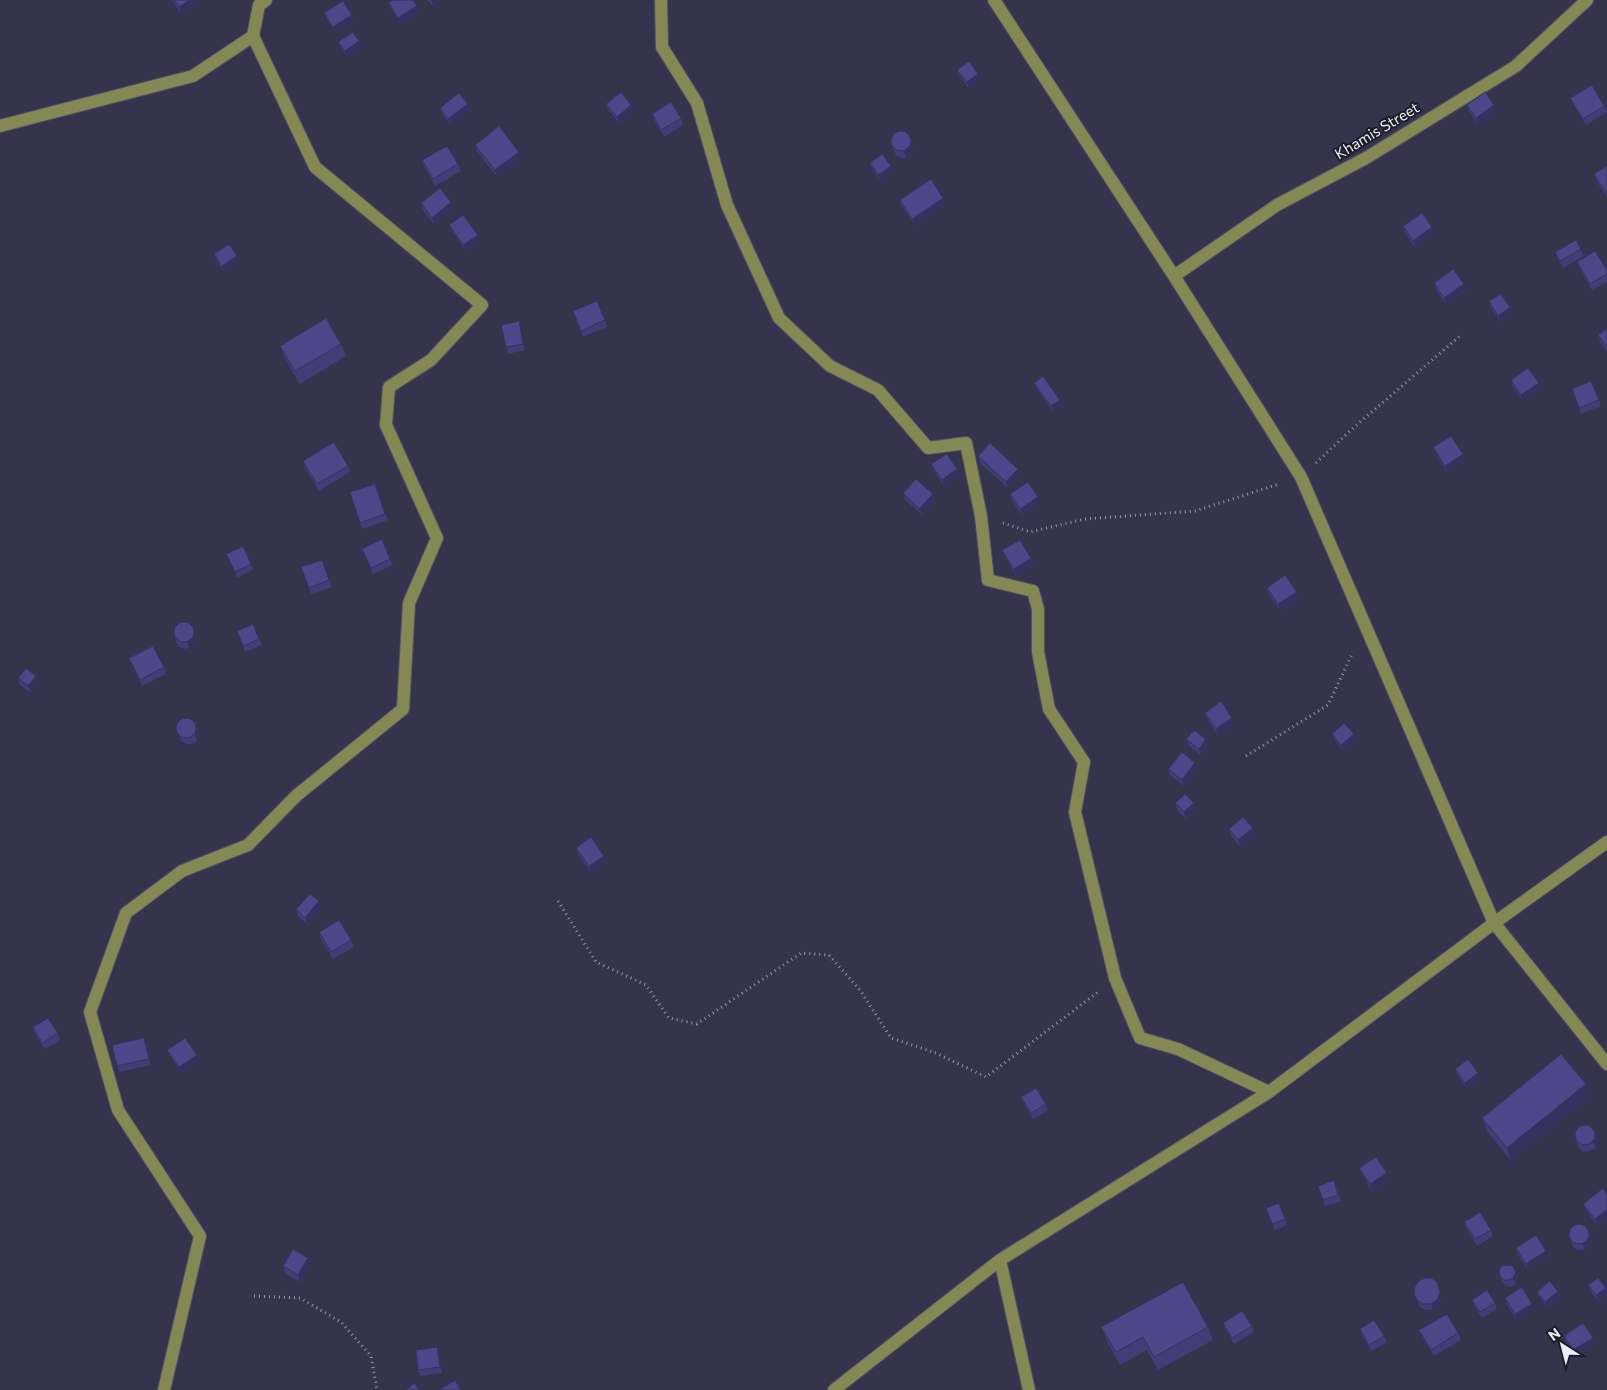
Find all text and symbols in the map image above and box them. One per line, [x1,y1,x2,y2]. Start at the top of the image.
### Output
street label: Khamis Street [1331,98,1422,162]
north arrow [1537,1320,1587,1370]
text: N [1545,1324,1563,1344]

